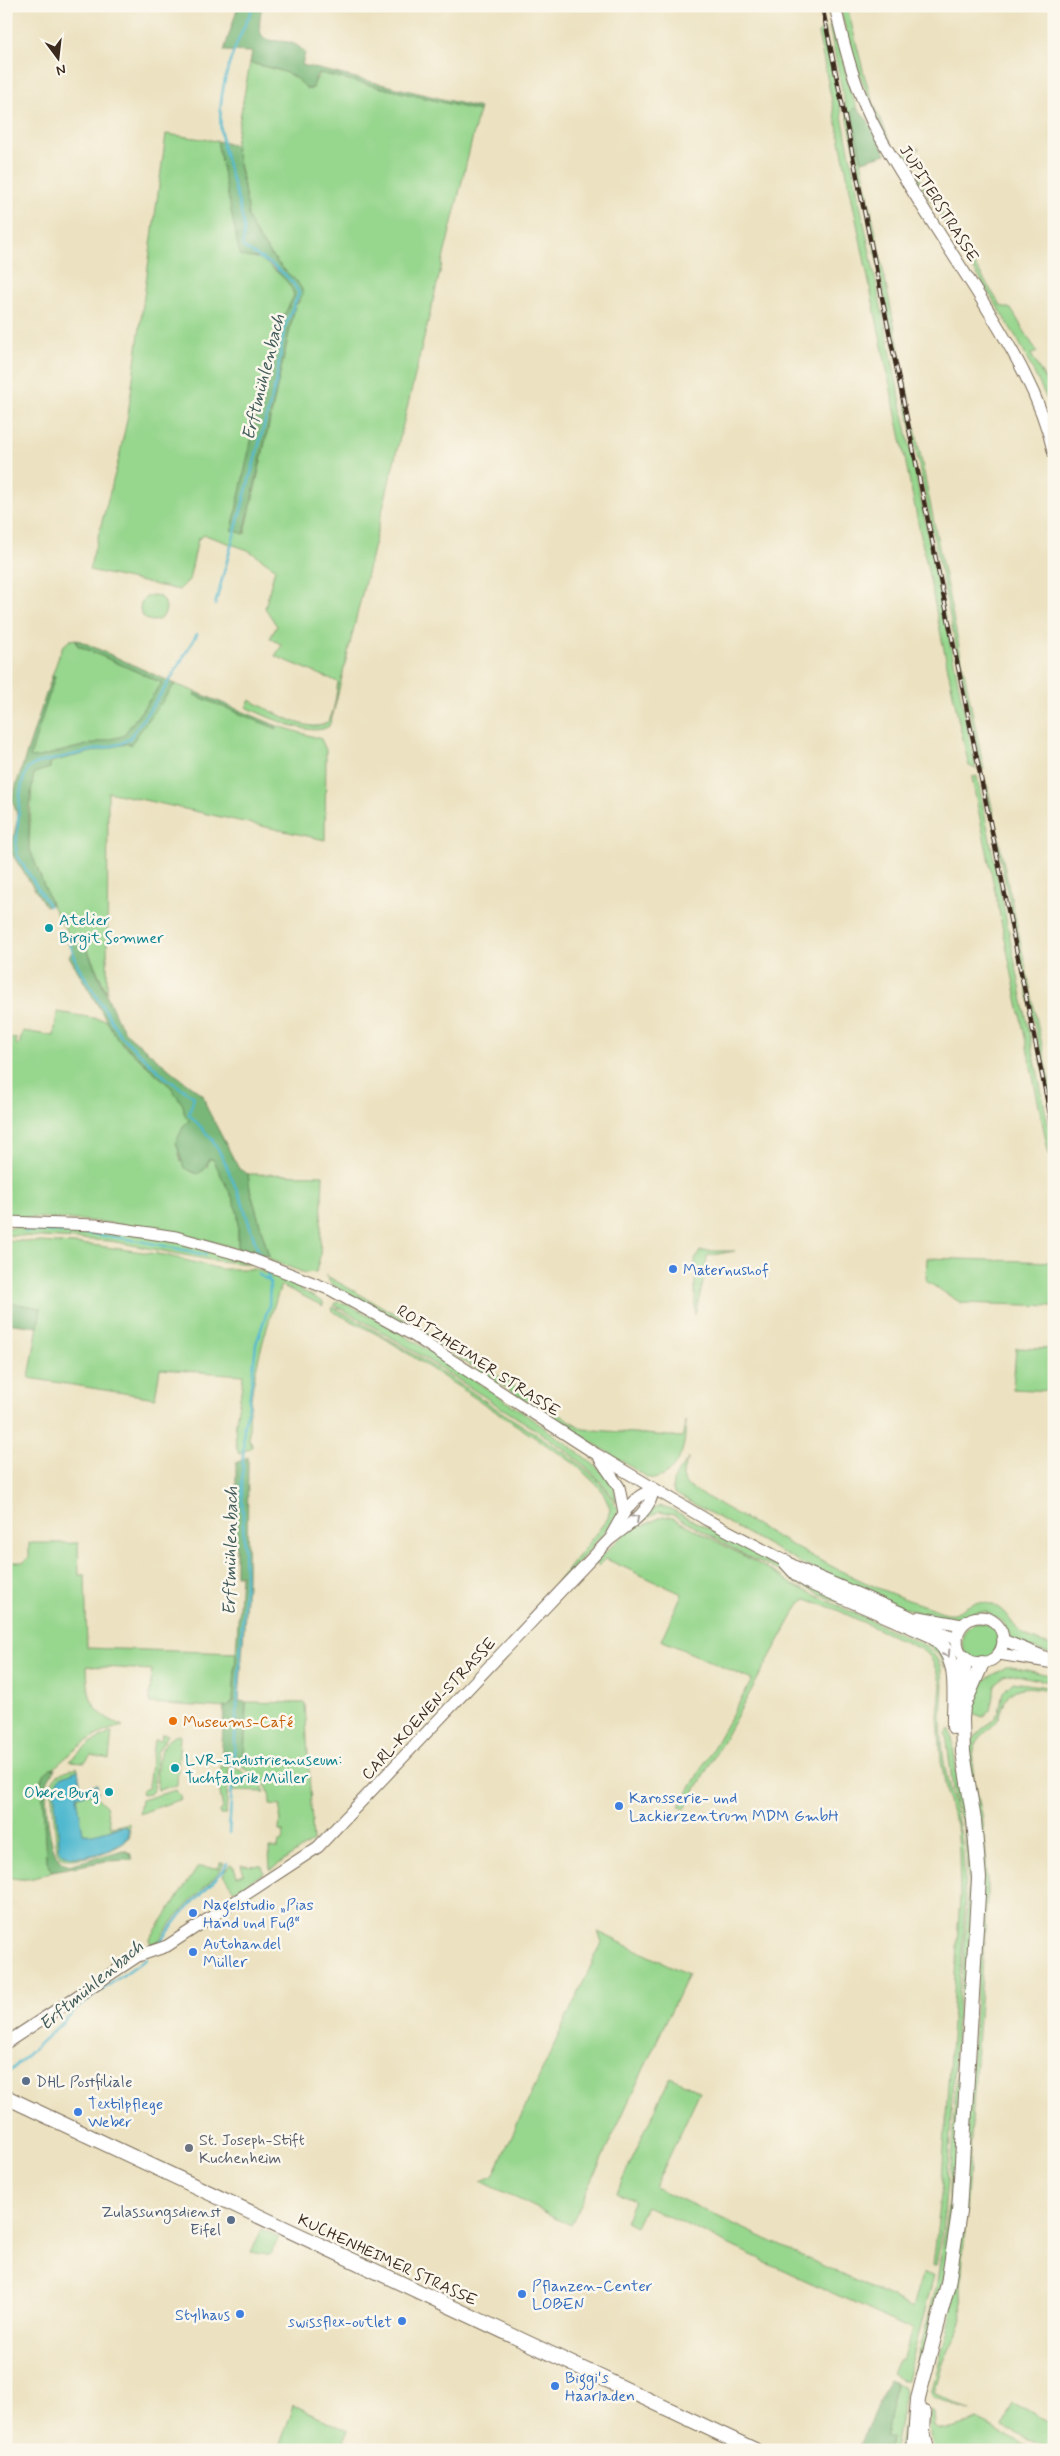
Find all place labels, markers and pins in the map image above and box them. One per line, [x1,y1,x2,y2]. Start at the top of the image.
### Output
place label: Atelier Birgit Sommer [59,910,164,950]
marker: Atelier Birgit Sommer [43,922,55,934]
place label: Maternushof [683,1260,769,1281]
marker: Maternushof [667,1263,679,1275]
place label: Museums-Café [183,1712,293,1733]
marker: Museums-Café [167,1715,179,1727]
place label: LVR-Industriemuseum: Tuchfabrik Müller [185,1750,343,1789]
marker: LVR-Industriemuseum: Tuchfabrik Müller [169,1762,181,1774]
place label: Obere Burg [24,1783,99,1804]
marker: Obere Burg [103,1786,115,1798]
place label: Karosserie- und Lackierzentrum MDM GmbH [629,1788,839,1827]
marker: Karosserie- und Lackierzentrum MDM GmbH [613,1800,625,1812]
place label: Nagelstudio „Pias Hand und Fuß“ [203,1895,314,1934]
marker: Nagelstudio „Pias Hand und Fuß“ [187,1907,199,1919]
place label: Autohandel Müller [203,1934,281,1973]
marker: Autohandel Müller [187,1946,199,1958]
place label: DHL Postfiliale [36,2072,132,2093]
marker: DHL Postfiliale [20,2075,32,2087]
place label: Textilpflege Weber [88,2094,163,2133]
marker: Textilpflege Weber [72,2106,84,2118]
place label: St. Joseph-Stift Kuchenheim [199,2130,305,2169]
marker: St. Joseph-Stift Kuchenheim [183,2142,195,2154]
place label: Zulassungsdienst Eifel [101,2202,221,2241]
marker: Zulassungsdienst Eifel [225,2214,237,2226]
place label: Pflanzen-Center LOBEN [532,2276,653,2315]
marker: Pflanzen-Center LOBEN [516,2288,528,2300]
place label: Stylhaus [175,2305,230,2326]
marker: Stylhaus [234,2308,246,2320]
place label: swissflex-outlet [288,2312,392,2333]
marker: swissflex-outlet [396,2315,408,2327]
place label: Biggi's Haarladen [565,2368,635,2407]
marker: Biggi's Haarladen [549,2380,561,2392]

